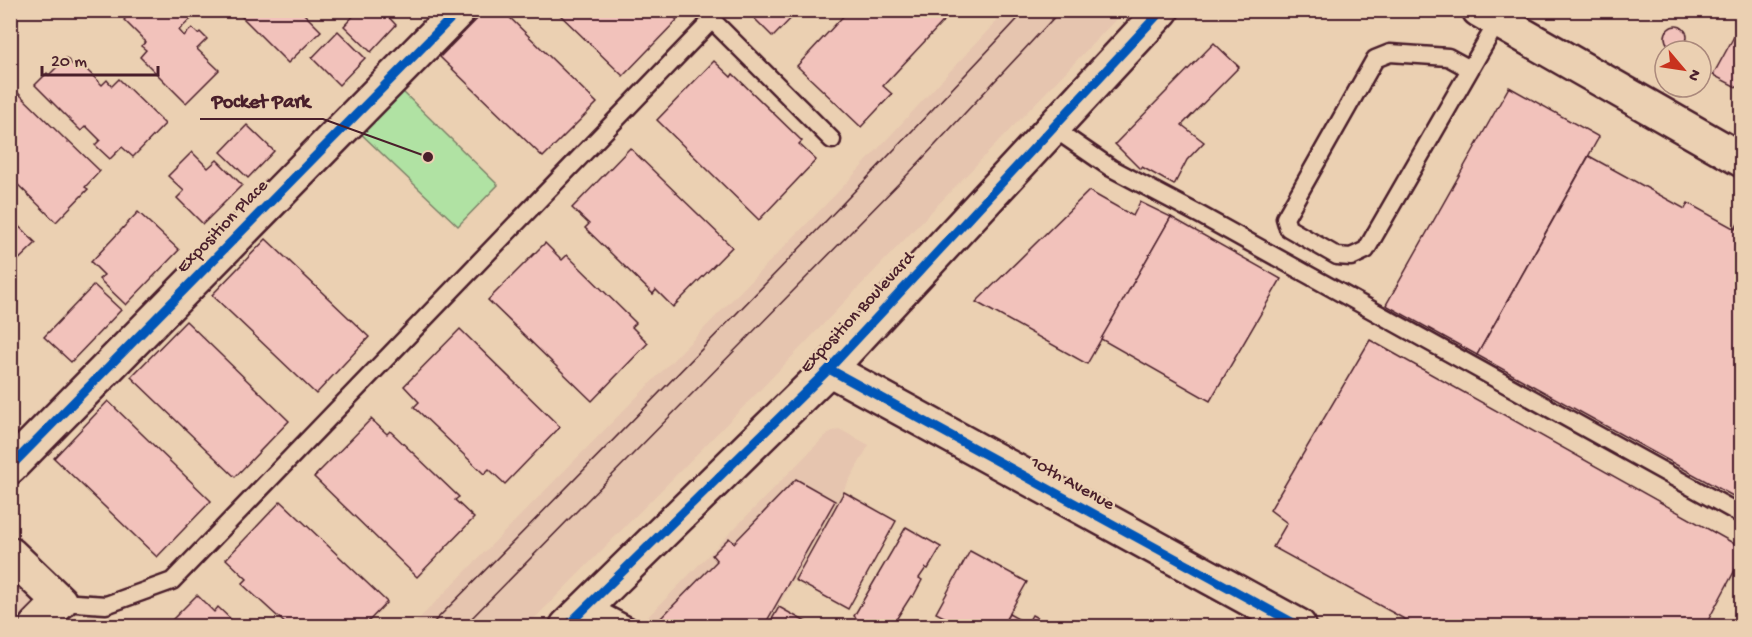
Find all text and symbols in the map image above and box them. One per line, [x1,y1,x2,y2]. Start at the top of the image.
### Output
scale bar [42,39,158,77]
north arrow [1653,39,1713,99]
text: 20 m [51,52,87,73]
text: N [1682,65,1704,84]
callout: Pocket Park [200,81,323,119]
text: Pocket Park [211,92,312,115]
street label: Exposition Place [173,175,273,278]
street label: Exposition Boulevard [796,247,921,378]
street label: 10th Avenue [1025,452,1118,516]

